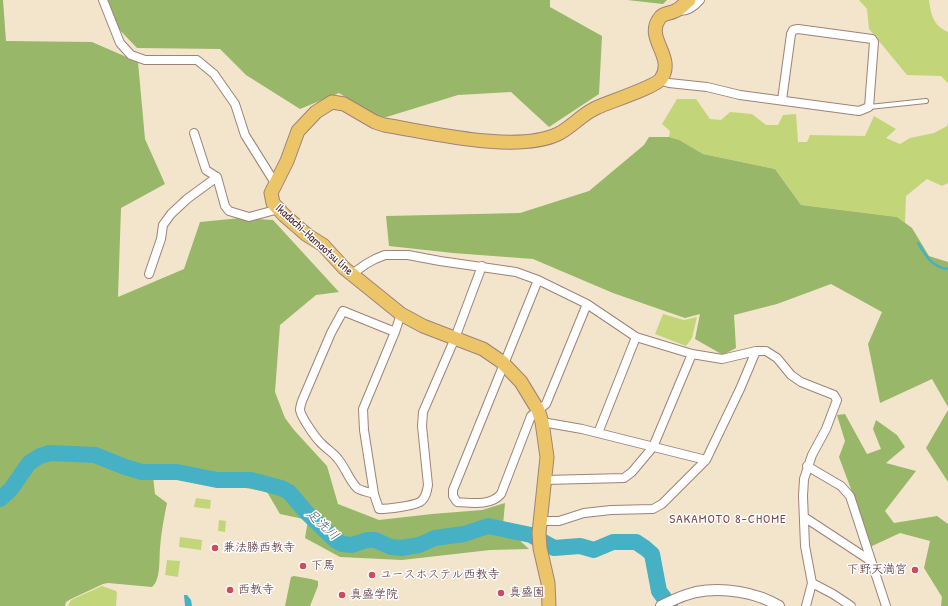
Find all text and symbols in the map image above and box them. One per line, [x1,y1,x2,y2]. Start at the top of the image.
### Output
street label: Ikadachi-Hamaotsu line [272,201,356,279]
water label: 足洗川 [302,506,342,544]
district label: SAKAMOTO 8-CHOME [669,512,787,528]
place label: 兼法勝西教寺 [223,541,295,555]
marker: 兼法勝西教寺 [210,543,220,553]
place label: 下馬 [311,559,335,573]
marker: 下馬 [298,561,308,571]
place label: 下野天満宮 [847,563,907,577]
marker: 下野天満宮 [910,565,920,575]
place label: ユースホステル西教寺 [380,568,500,582]
marker: ユースホステル西教寺 [367,570,377,580]
place label: 西教寺 [238,583,274,597]
marker: 西教寺 [225,585,235,595]
place label: 真盛園 [509,586,545,600]
place label: 真盛学院 [350,588,398,602]
marker: 真盛園 [496,588,506,598]
marker: 真盛学院 [337,590,347,600]

